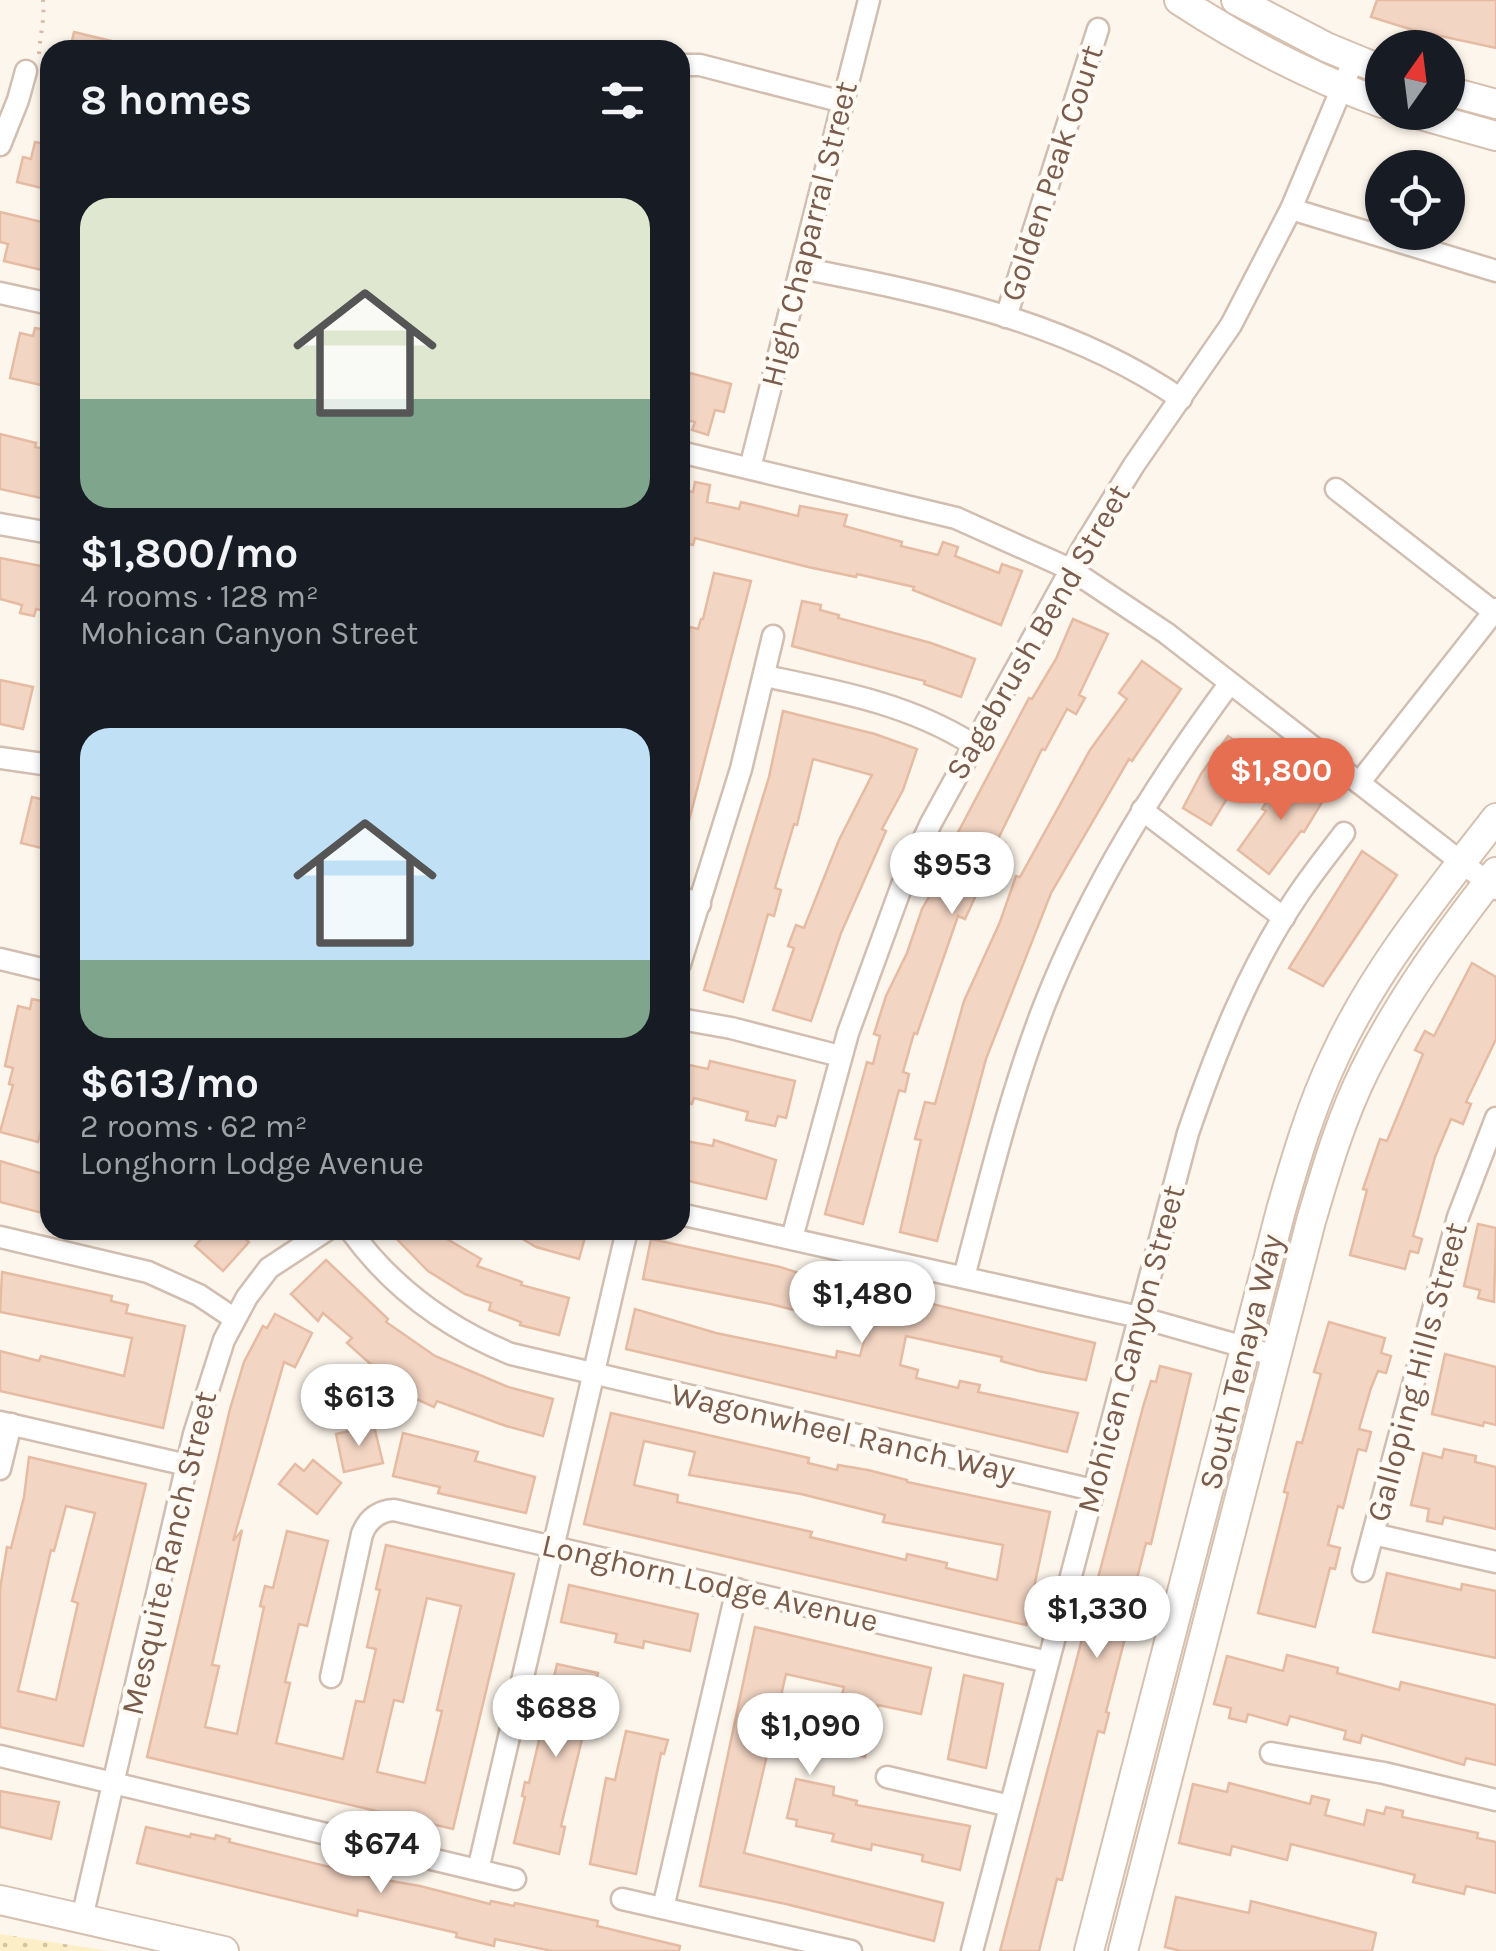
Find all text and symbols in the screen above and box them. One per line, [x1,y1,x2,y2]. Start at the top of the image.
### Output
north arrow [1365,30,1465,130]
map controls [1365,30,1465,250]
street label: Golden Peak Court [993,40,1111,306]
icon: filters [595,73,650,128]
text: 8 homes [80,75,252,125]
street label: High Chaparral Street [753,77,865,391]
button: locate [1365,150,1465,250]
icon: home [275,263,455,443]
street label: Sagebrush Bend Street [938,478,1138,786]
text: $1,800/mo [80,528,298,578]
text: 4 rooms · 128 m² [80,578,319,615]
text: Mohican Canyon Street [80,615,418,652]
pin: $1,800 [1200,738,1362,823]
text: $1,800 [1230,752,1332,789]
icon: home [275,793,455,973]
pin: $953 [893,832,1011,917]
text: $953 [912,846,992,883]
text: $613/mo [80,1058,259,1108]
text: 2 rooms · 62 m² [80,1108,308,1145]
text: Longhorn Lodge Avenue [80,1145,424,1182]
street label: Mohican Canyon Street [1069,1181,1193,1517]
street label: Galloping Hills Street [1359,1218,1475,1526]
street label: South Tenaya Way [1191,1230,1291,1494]
pin: $1,480 [781,1261,943,1346]
text: $1,480 [811,1275,913,1312]
pin: $613 [300,1364,418,1449]
street label: Wagonwheel Ranch Way [667,1375,1019,1491]
text: $613 [323,1378,395,1415]
street label: Mesquite Ranch Street [114,1387,224,1719]
street label: Longhorn Lodge Avenue [538,1526,882,1640]
pin: $1,330 [1016,1576,1178,1661]
text: $1,330 [1046,1590,1148,1627]
pin: $688 [497,1675,615,1760]
text: $688 [515,1689,597,1726]
pin: $1,090 [729,1693,891,1778]
text: $1,090 [759,1707,861,1744]
pin: $674 [322,1811,440,1896]
text: $674 [343,1825,419,1862]

